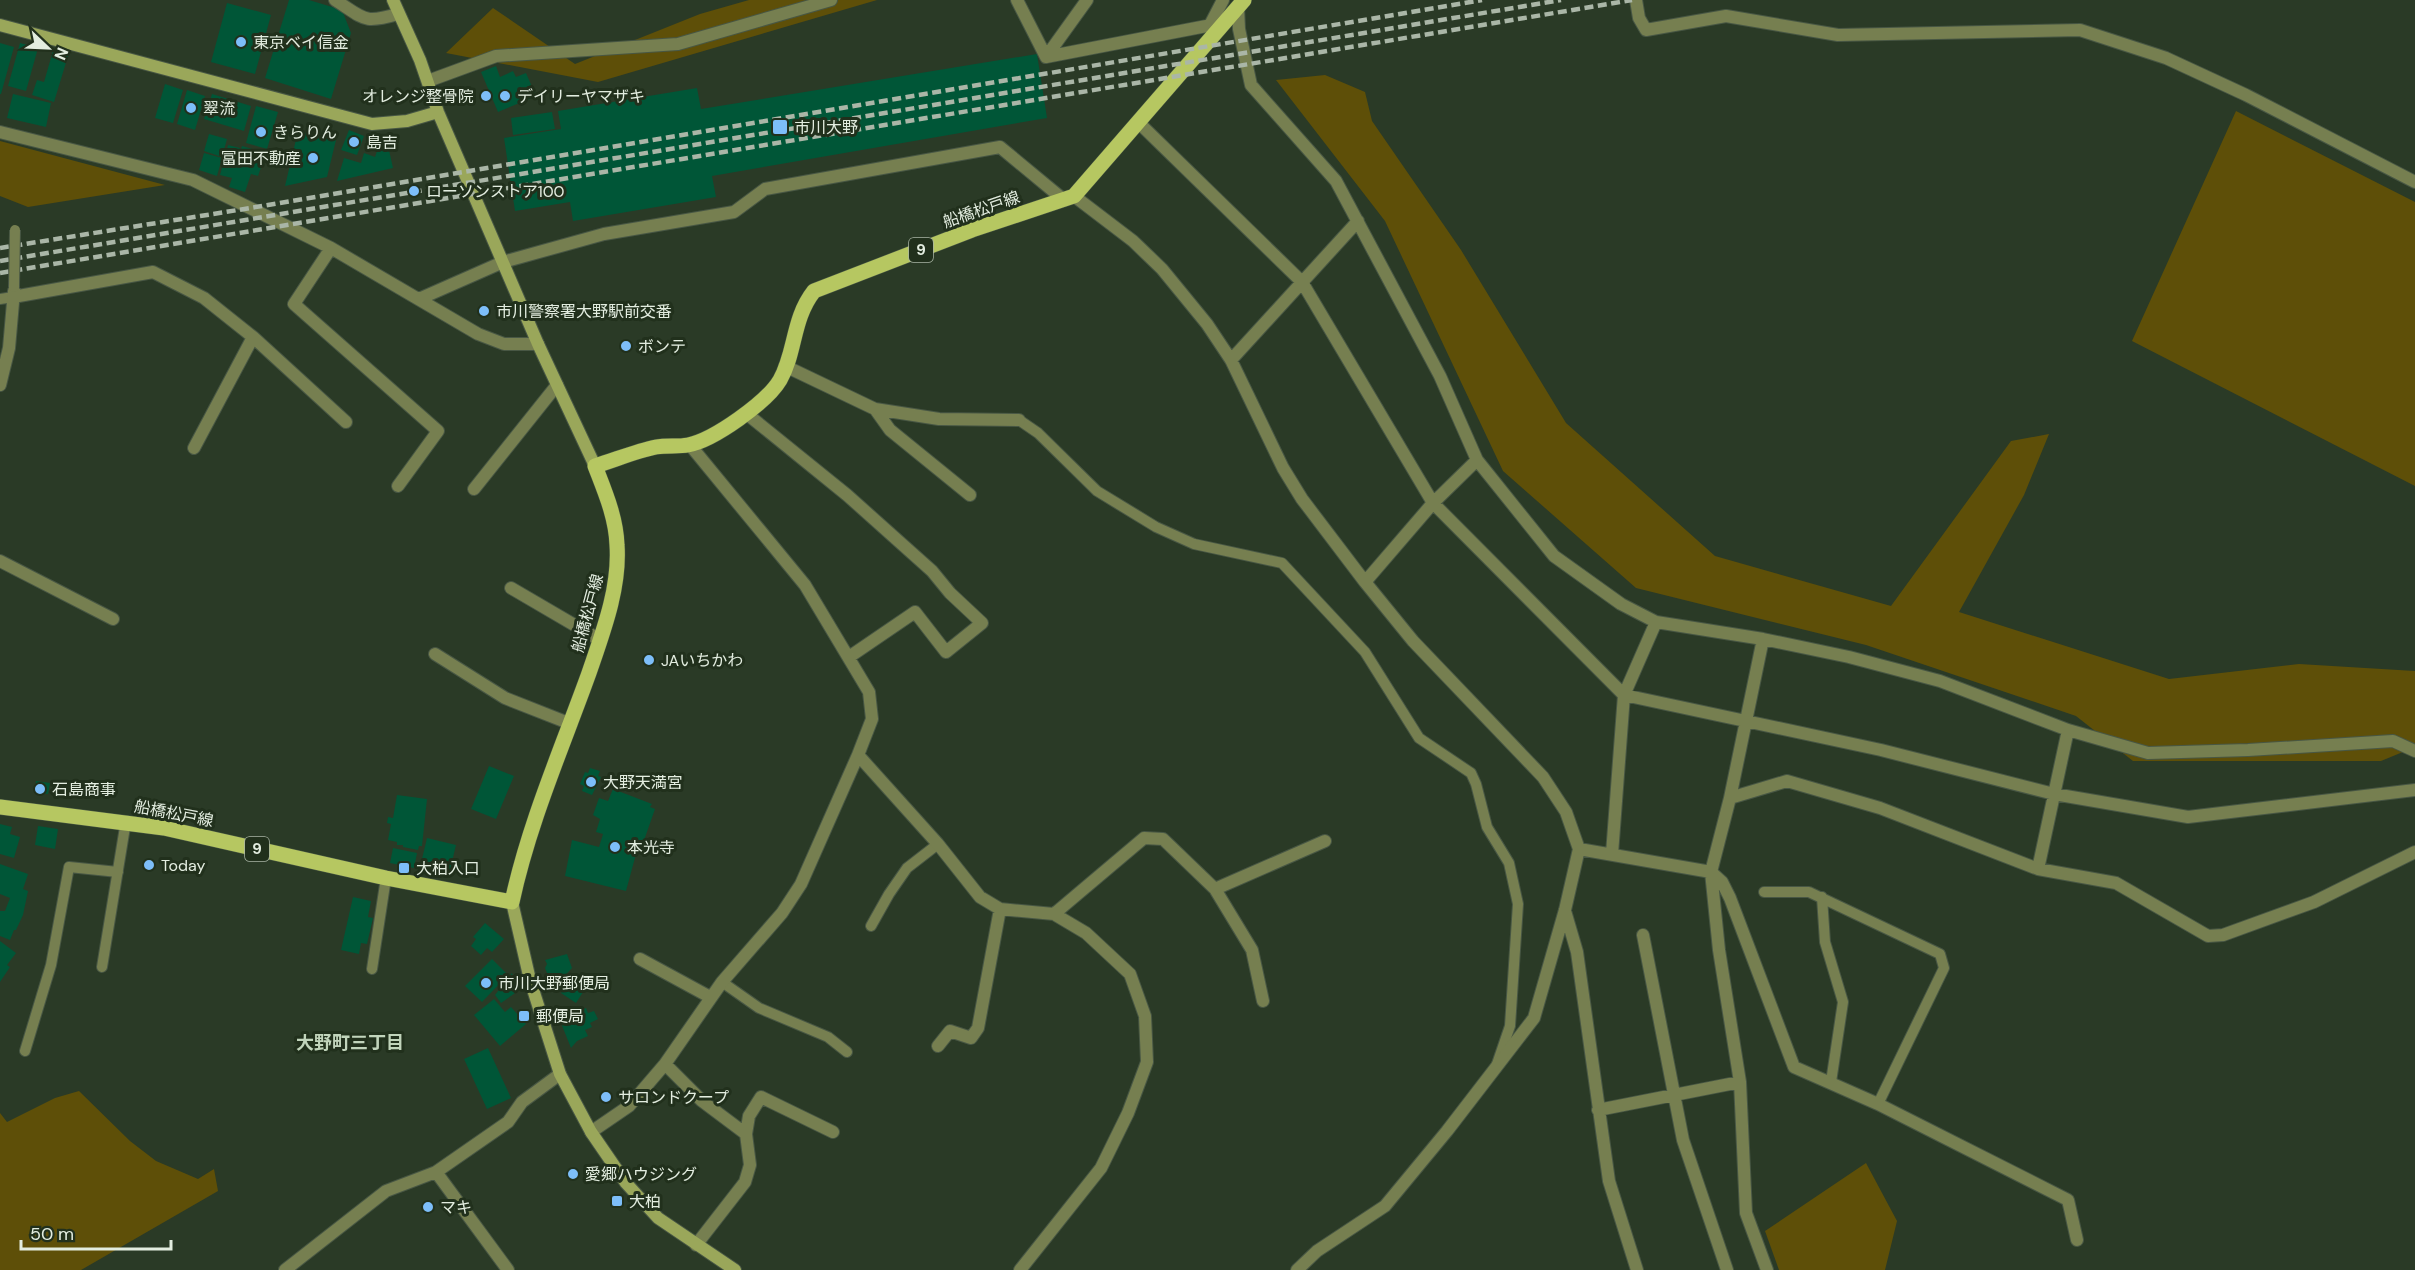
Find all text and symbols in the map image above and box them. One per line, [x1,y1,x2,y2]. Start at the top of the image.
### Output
north arrow [18,18,78,78]
place label: 東京ベイ信金 [253,32,349,53]
marker: 東京ベイ信金 [234,35,248,49]
text: N [49,44,73,63]
place label: オレンジ整骨院 [362,86,474,107]
place label: デイリーヤマザキ [517,86,645,107]
marker: オレンジ整骨院 [479,89,493,103]
marker: デイリーヤマザキ [498,89,512,103]
place label: 翠流 [203,98,235,119]
marker: 翠流 [184,101,198,115]
place label: 市川大野 [794,117,858,138]
marker: 市川大野 [771,118,789,136]
place label: きらりん [273,122,337,143]
marker: きらりん [254,125,268,139]
place label: 島吉 [366,132,398,153]
marker: 島吉 [347,135,361,149]
place label: 富田不動産 [221,148,301,169]
marker: 富田不動産 [306,151,320,165]
place label: ローソンストア100 [426,181,565,202]
marker: ローソンストア100 [407,184,421,198]
street label: 船橋松戸線 [940,187,1022,232]
road number: 9 [909,238,933,262]
place label: 市川警察署大野駅前交番 [496,301,672,322]
marker: 市川警察署大野駅前交番 [477,304,491,318]
place label: ボンテ [638,336,686,357]
marker: ボンテ [619,339,633,353]
street label: 船橋松戸線 [567,572,608,654]
place label: JAいちかわ [661,650,743,671]
marker: JAいちかわ [642,653,656,667]
place label: 大野天満宮 [603,772,683,793]
marker: 大野天満宮 [584,775,598,789]
place label: 石島商事 [52,779,116,800]
marker: 石島商事 [33,782,47,796]
street label: 船橋松戸線 [133,796,215,831]
road number: 9 [245,837,269,861]
place label: 本光寺 [627,837,675,858]
marker: 本光寺 [608,840,622,854]
place label: Today [161,855,206,876]
marker: Today [142,858,156,872]
place label: 大柏入口 [416,858,480,879]
marker: 大柏入口 [397,861,411,875]
place label: 市川大野郵便局 [498,973,610,994]
marker: 市川大野郵便局 [479,976,493,990]
place label: 郵便局 [536,1006,584,1027]
marker: 郵便局 [517,1009,531,1023]
district label: 大野町三丁目 [296,1031,404,1055]
place label: サロンドクープ [618,1087,729,1108]
marker: サロンドクープ [599,1090,613,1104]
place label: 愛郷ハウジング [585,1164,697,1185]
marker: 愛郷ハウジング [566,1167,580,1181]
place label: 大柏 [629,1191,661,1212]
marker: 大柏 [610,1194,624,1208]
place label: マキ [440,1197,472,1218]
marker: マキ [421,1200,435,1214]
scale bar [21,1213,171,1251]
text: 50 m [30,1222,74,1246]

